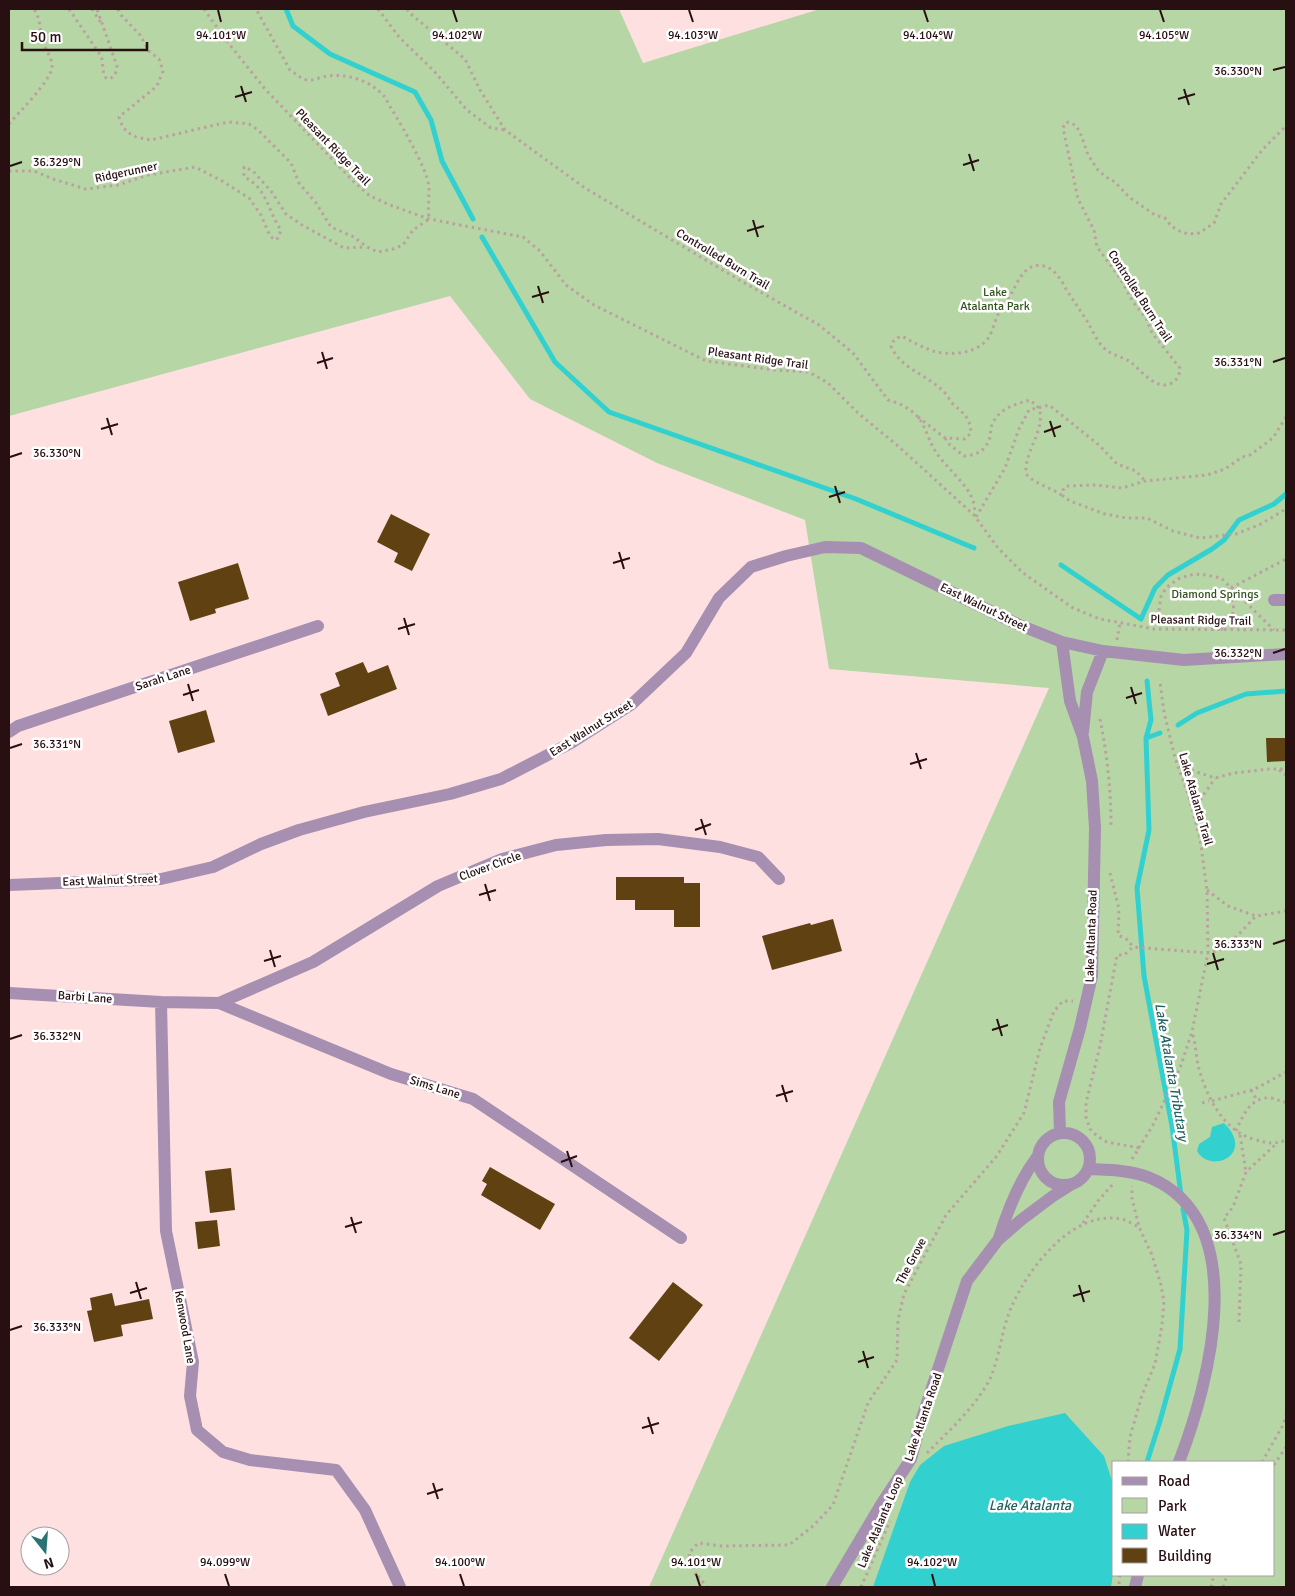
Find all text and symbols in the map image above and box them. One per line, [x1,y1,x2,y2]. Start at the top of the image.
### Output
scale bar [22,20,148,52]
text: 50 m [30,28,61,46]
text: 94.101°W [196,28,246,43]
text: 94.102°W [432,28,482,43]
text: 94.103°W [668,28,718,43]
text: 94.104°W [903,28,953,43]
text: 94.105°W [1139,28,1189,43]
text: 36.330°N [1214,64,1262,79]
street label: Pleasant Ridge Trail [292,106,374,189]
text: 36.329°N [33,155,81,170]
street label: Ridgerunner [93,158,159,186]
street label: Controlled Burn Trail [673,226,773,293]
street label: Controlled Burn Trail [1104,248,1175,345]
park label: Lake Atalanta Park [960,285,1030,314]
street label: Pleasant Ridge Trail [707,344,810,373]
text: 36.331°N [1214,355,1262,370]
text: 36.330°N [33,446,81,461]
street label: East Walnut Street [938,580,1030,635]
park label: Diamond Springs [1171,587,1259,602]
street label: Pleasant Ridge Trail [1150,612,1252,629]
text: 36.332°N [1214,646,1262,661]
street label: Sarah Lane [134,663,193,694]
street label: East Walnut Street [547,697,636,760]
text: 36.331°N [33,737,81,752]
street label: Lake Atalanta Trail [1175,751,1216,848]
street label: Clover Circle [457,848,523,885]
street label: East Walnut Street [62,871,158,890]
street label: Lake Atlanta Road [1082,889,1101,983]
text: 36.333°N [1214,937,1262,952]
street label: Barbi Lane [57,988,113,1007]
water label: Lake Atalanta Tributary [1151,1002,1192,1145]
text: 36.332°N [33,1029,81,1044]
street label: Sims Lane [408,1073,462,1102]
text: 36.334°N [1214,1228,1262,1243]
street label: The Grove [893,1235,930,1287]
street label: Kenwood Lane [171,1289,198,1365]
text: 36.333°N [33,1320,81,1335]
street label: Lake Atlanta Road [901,1371,946,1463]
legend [1112,1461,1275,1576]
text: Road [1158,1472,1190,1490]
street label: Lake Atalanta Loop [854,1474,907,1570]
water label: Lake Atalanta [989,1497,1072,1514]
text: Park [1158,1497,1187,1515]
text: Water [1158,1522,1196,1540]
north arrow [20,1526,70,1576]
text: Building [1158,1547,1212,1565]
text: N [42,1553,56,1573]
text: 94.099°W [200,1555,250,1570]
text: 94.100°W [435,1555,485,1570]
text: 94.101°W [671,1555,721,1570]
text: 94.102°W [907,1555,957,1570]

